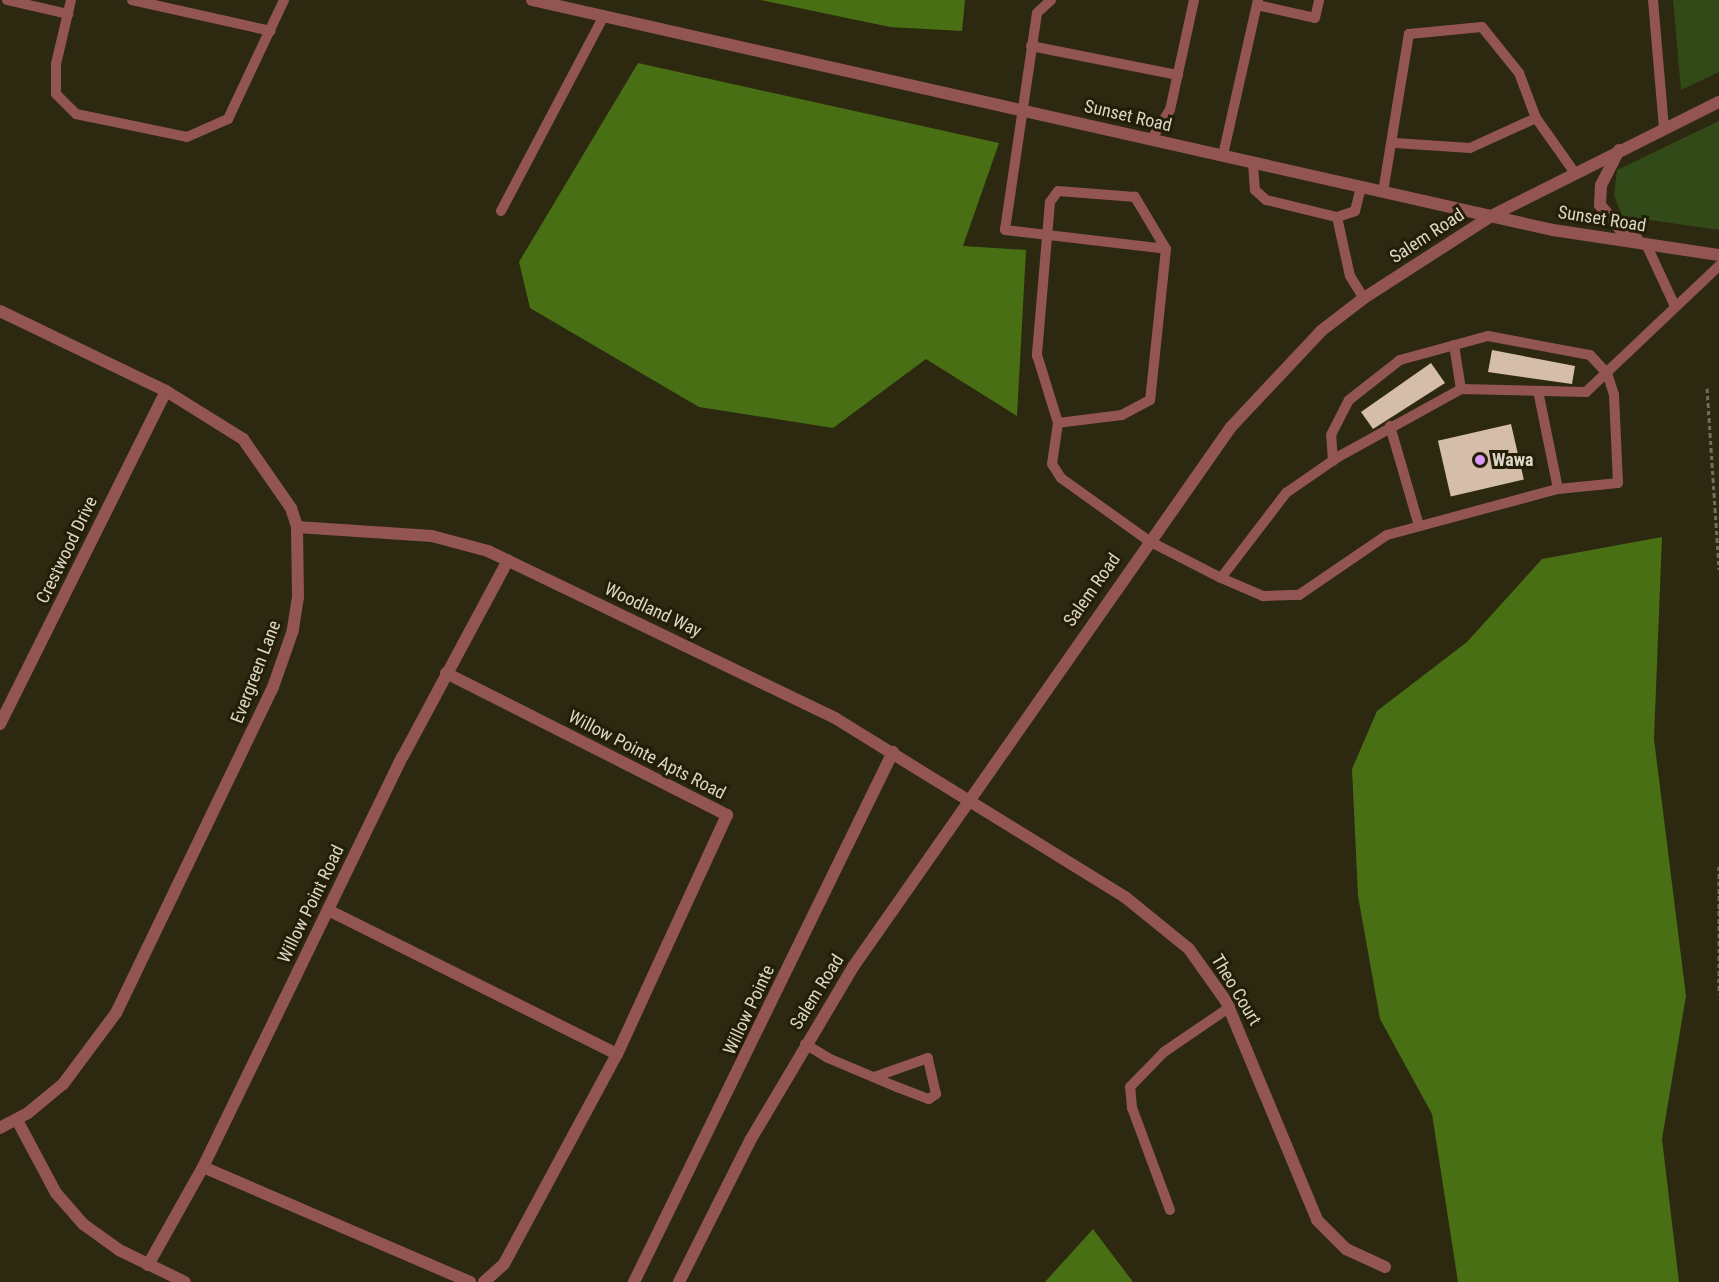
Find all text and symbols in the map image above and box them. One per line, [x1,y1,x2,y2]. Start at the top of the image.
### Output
street label: Sunset Road [1082,95,1174,137]
street label: Sunset Road [1556,201,1648,237]
street label: Salem Road [1386,204,1468,268]
place label: Wawa [1492,449,1534,471]
marker: Wawa [1473,453,1487,467]
street label: Crestwood Drive [32,493,102,607]
street label: Salem Road [1059,549,1125,631]
street label: Woodland Way [601,578,705,642]
street label: Evergreen Lane [227,618,285,726]
street label: Willow Pointe Apts Road [565,706,729,804]
street label: Willow Point Road [273,842,349,966]
street label: Salem Road [785,951,849,1033]
street label: Theo Court [1206,951,1266,1029]
street label: Willow Pointe [719,962,779,1058]

